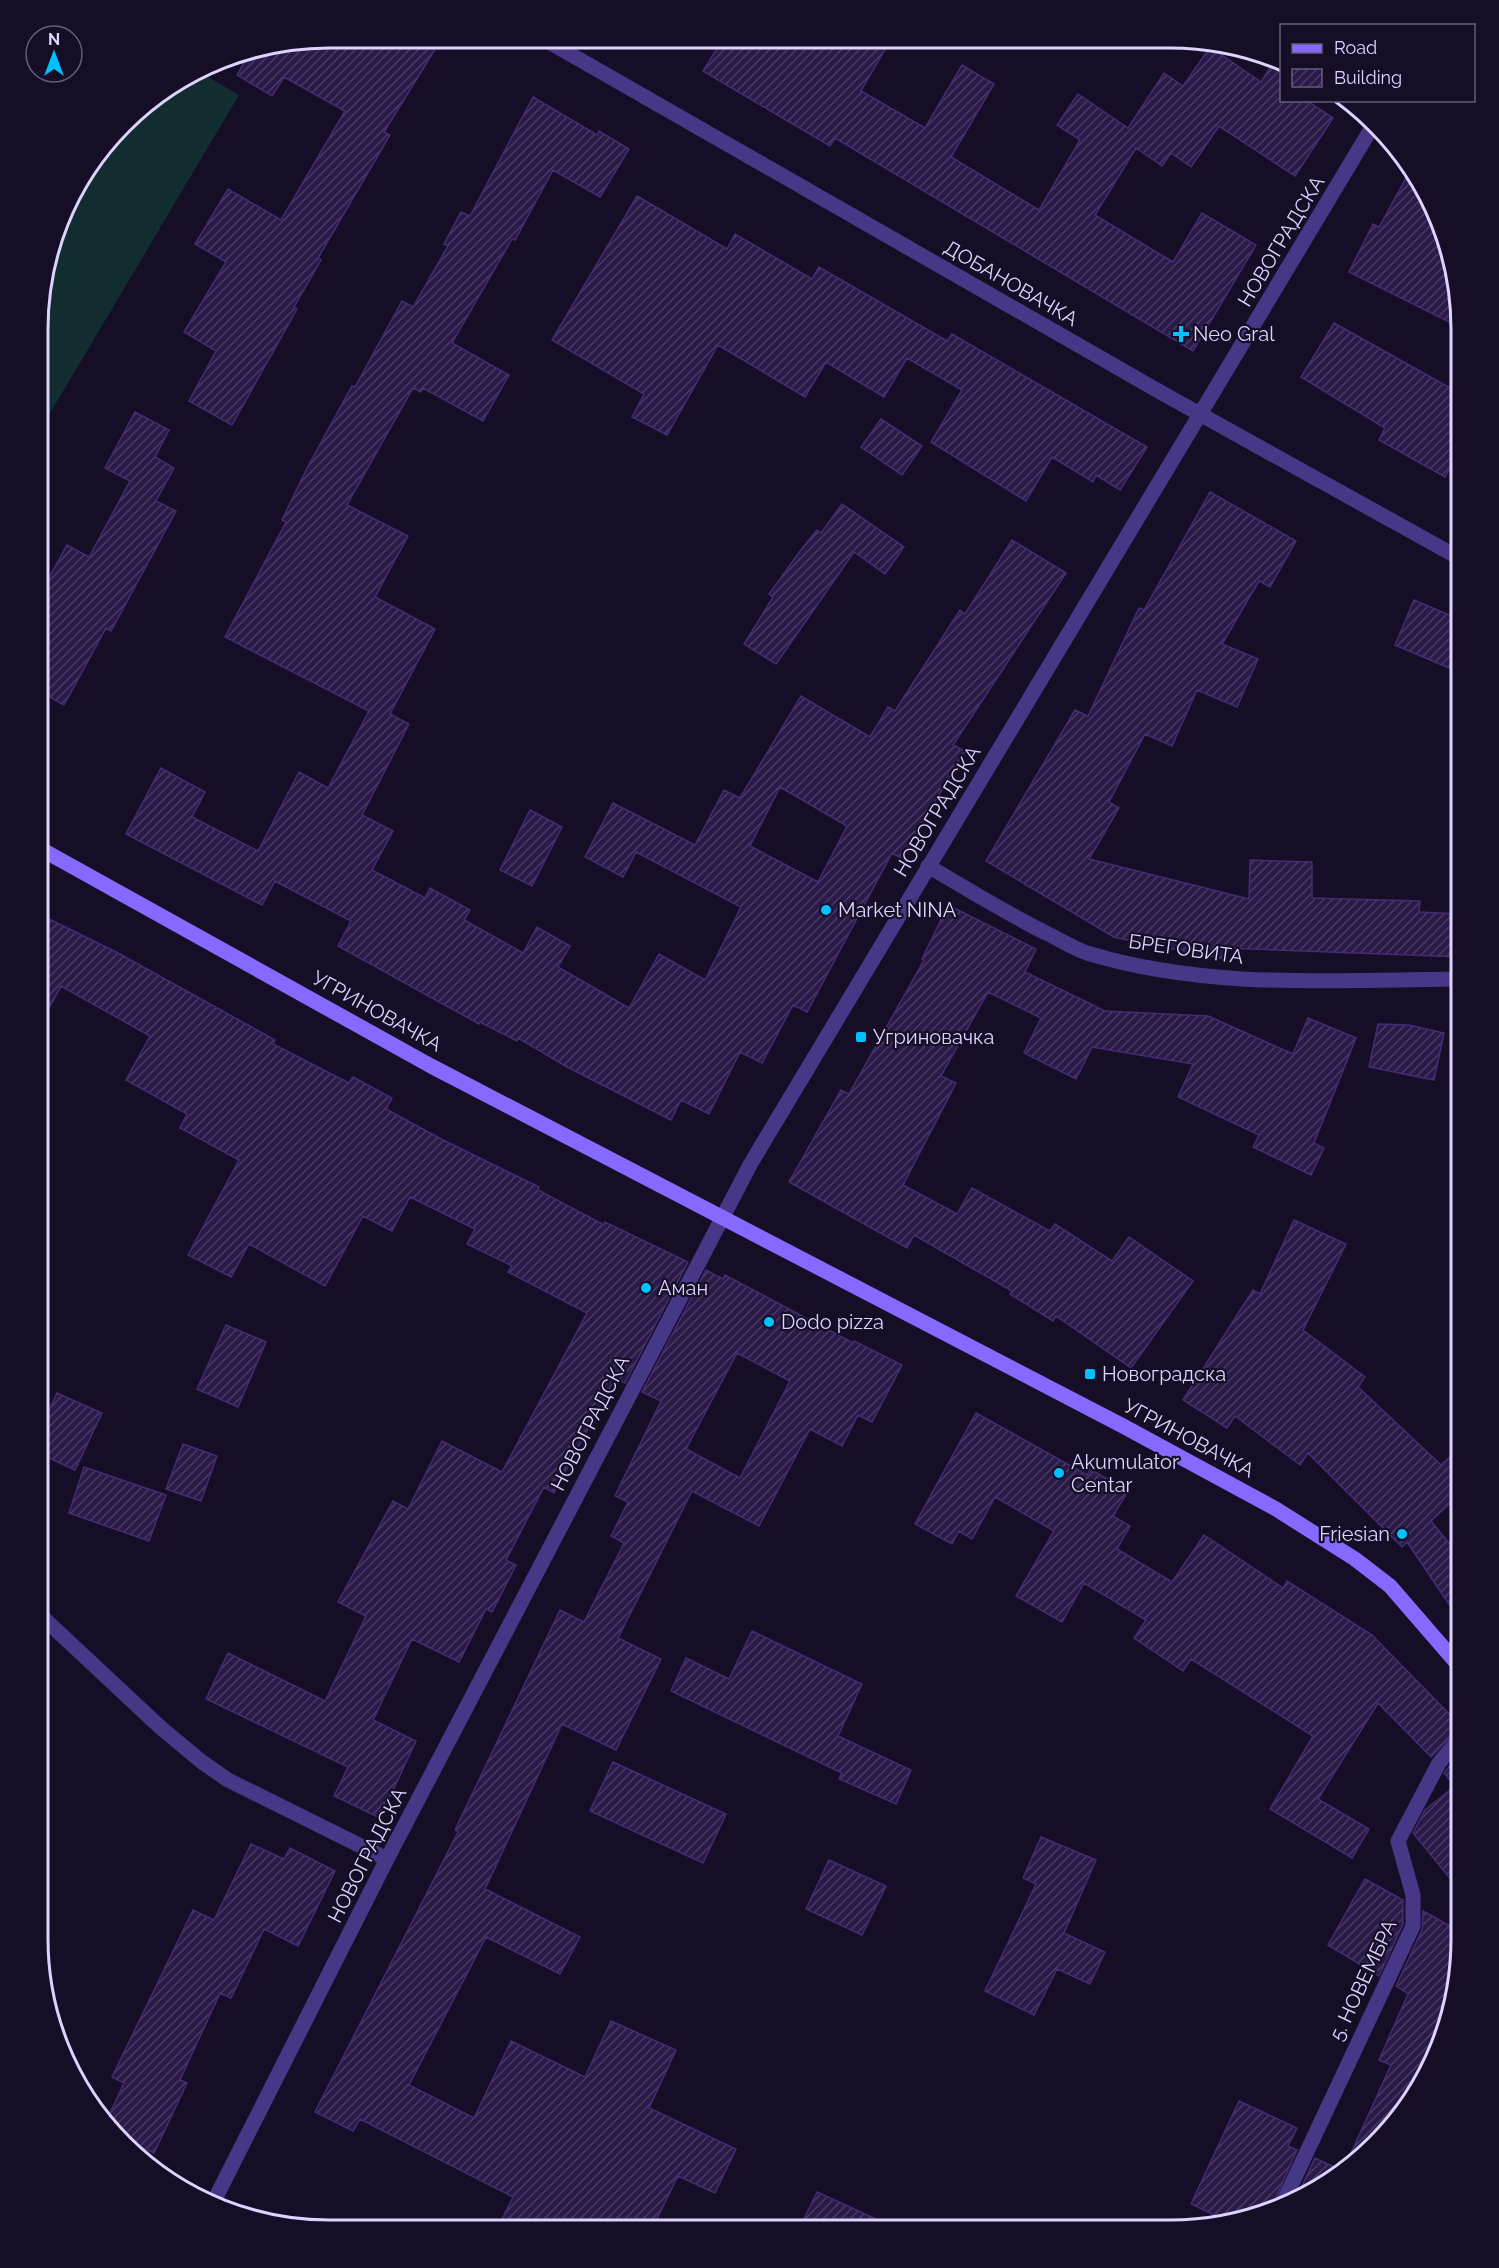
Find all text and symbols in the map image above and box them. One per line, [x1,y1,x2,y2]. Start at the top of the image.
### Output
north arrow [24,24,84,84]
legend [1280,24,1475,102]
text: N [48,30,60,49]
text: Road [1334,37,1377,58]
text: Building [1334,67,1402,88]
street label: НОВОГРАДСКА [1233,171,1330,311]
street label: ДОБАНОВАЧКА [940,235,1083,331]
place label: Neo Gral [1193,322,1275,346]
marker: Neo Gral [1174,327,1188,341]
street label: НОВОГРАДСКА [889,741,986,881]
place label: Market NINA [838,898,957,922]
marker: Market NINA [819,903,833,917]
street label: БРЕГОВИТА [1127,929,1246,969]
street label: УГРИНОВАЧКА [308,966,446,1057]
place label: Угриновачка [873,1025,994,1049]
marker: Угриновачка [854,1030,868,1044]
place label: Аман [658,1276,708,1300]
marker: Аман [639,1281,653,1295]
place label: Dodo pizza [781,1310,884,1334]
marker: Dodo pizza [762,1315,776,1329]
street label: НОВОГРАДСКА [546,1351,635,1495]
place label: Новоградска [1102,1362,1226,1386]
marker: Новоградска [1083,1367,1097,1381]
street label: УГРИНОВАЧКА [1120,1394,1259,1483]
place label: Akumulator Centar [1071,1450,1179,1497]
marker: Akumulator Centar [1052,1466,1066,1480]
place label: Friesian [1319,1522,1390,1546]
marker: Friesian [1395,1527,1409,1541]
street label: НОВОГРАДСКА [323,1783,412,1927]
street label: 5. НОВЕМБРА [1325,1915,1402,2044]

